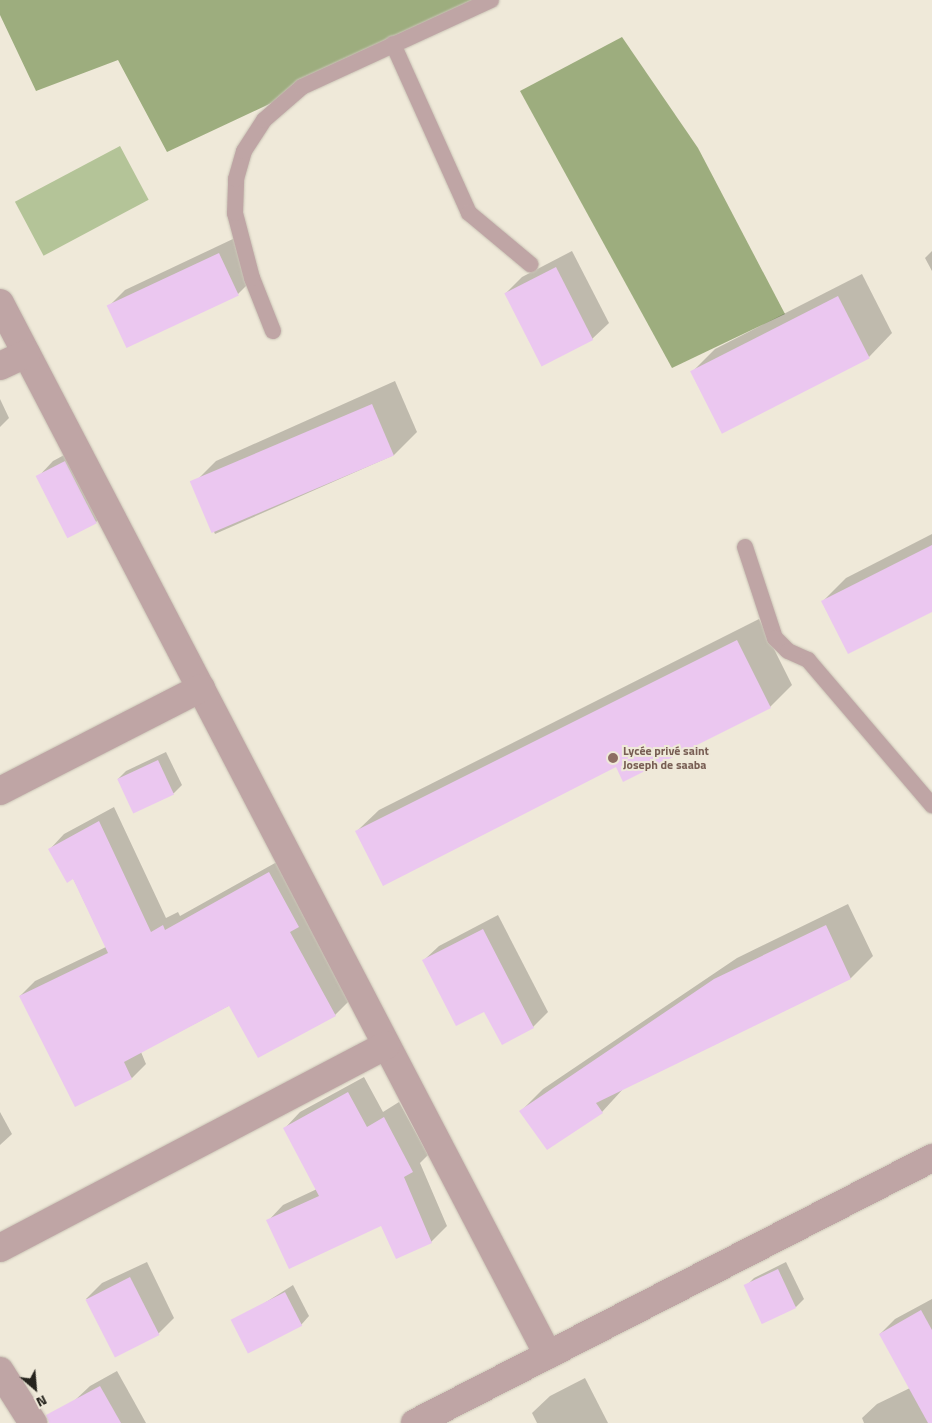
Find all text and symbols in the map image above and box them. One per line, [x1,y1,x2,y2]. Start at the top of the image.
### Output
place label: Lycée privé saint Joseph de saaba [623,744,709,772]
marker: Lycée privé saint Joseph de saaba [607,752,619,764]
north arrow [10,1363,60,1413]
text: N [33,1390,51,1413]

